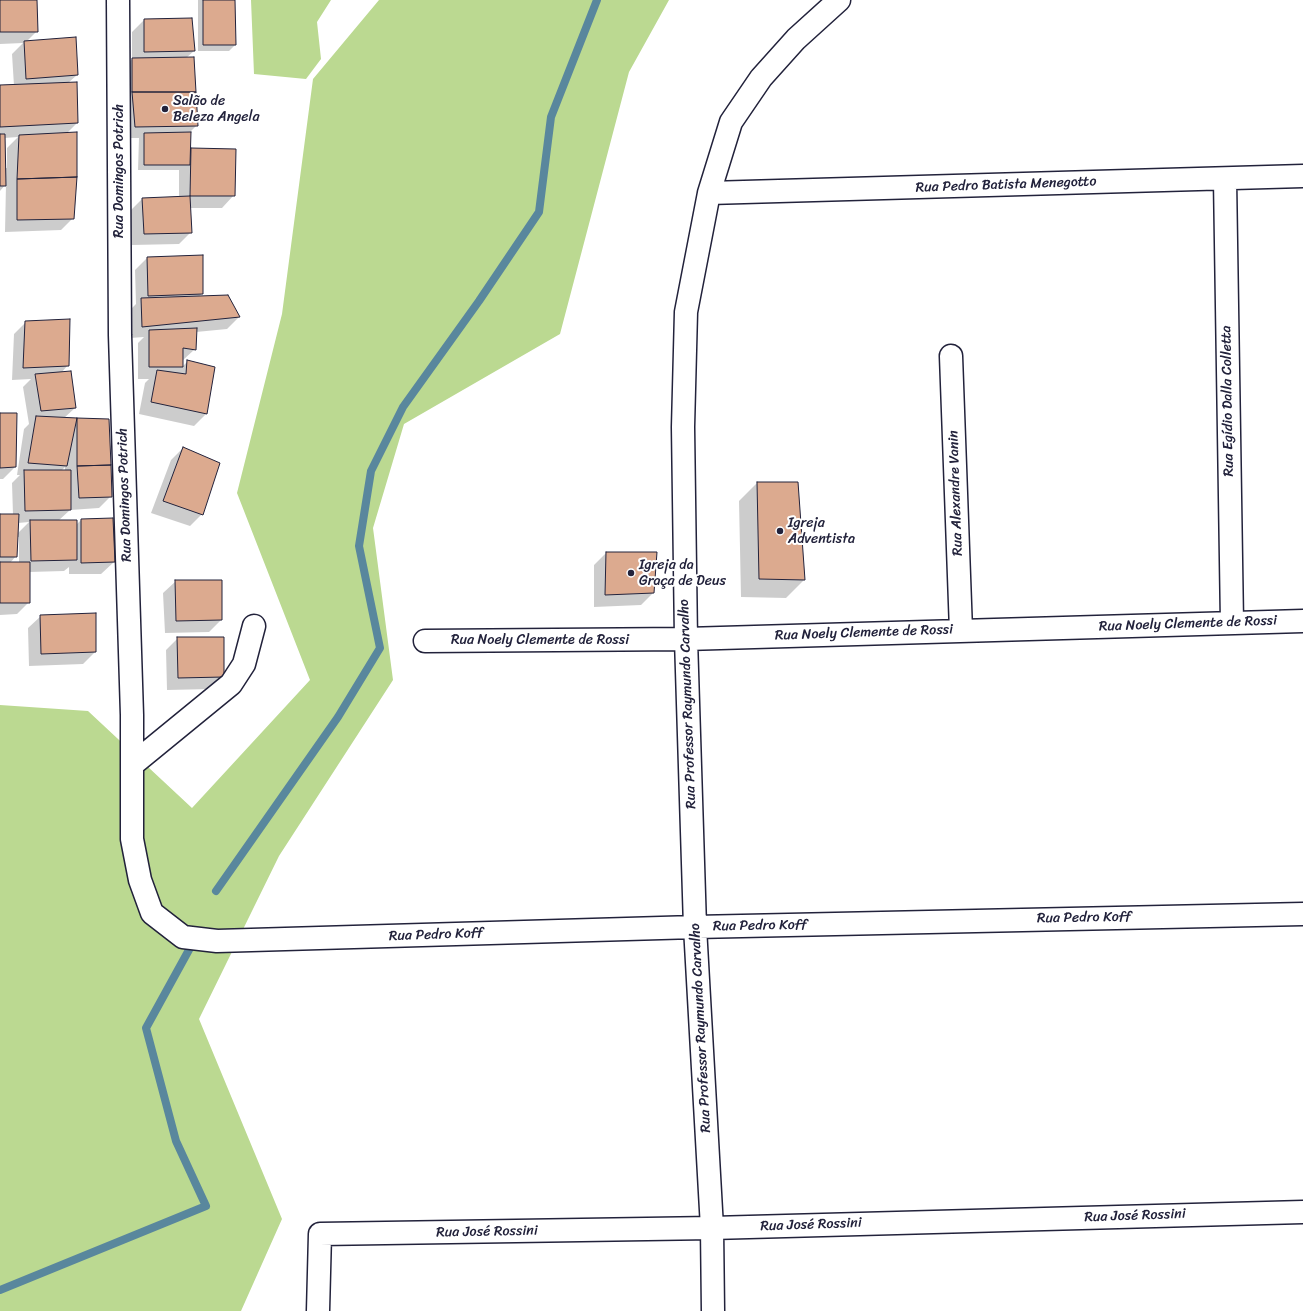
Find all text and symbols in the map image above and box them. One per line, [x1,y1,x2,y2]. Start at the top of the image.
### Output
place label: Salão de Beleza Angela [173,93,260,126]
street label: Rua Domingos Potrich [111,104,127,238]
marker: Salão de Beleza Angela [160,104,170,114]
street label: Rua Pedro Batista Menegotto [915,173,1097,197]
street label: Rua Egídio Dalla Colletta [1218,325,1238,477]
street label: Rua Domingos Potrich [114,428,136,562]
street label: Rua Alexandre Vanin [945,430,967,556]
place label: Igreja Adventista [788,515,855,548]
marker: Igreja Adventista [775,526,785,536]
place label: Igreja da Graça de Deus [639,557,726,590]
marker: Igreja da Graça de Deus [626,568,636,578]
street label: Rua Professor Raymundo Carvalho [676,599,700,809]
street label: Rua Noely Clemente de Rossi [1099,612,1277,636]
street label: Rua Noely Clemente de Rossi [775,621,953,645]
street label: Rua Noely Clemente de Rossi [451,632,629,648]
street label: Rua Pedro Koff [1037,909,1131,927]
street label: Rua Pedro Koff [713,917,807,935]
street label: Rua Professor Raymundo Carvalho [687,923,715,1133]
street label: Rua Pedro Koff [389,925,483,945]
street label: Rua José Rossini [1084,1206,1186,1226]
street label: Rua José Rossini [760,1215,862,1235]
street label: Rua José Rossini [436,1223,538,1241]

